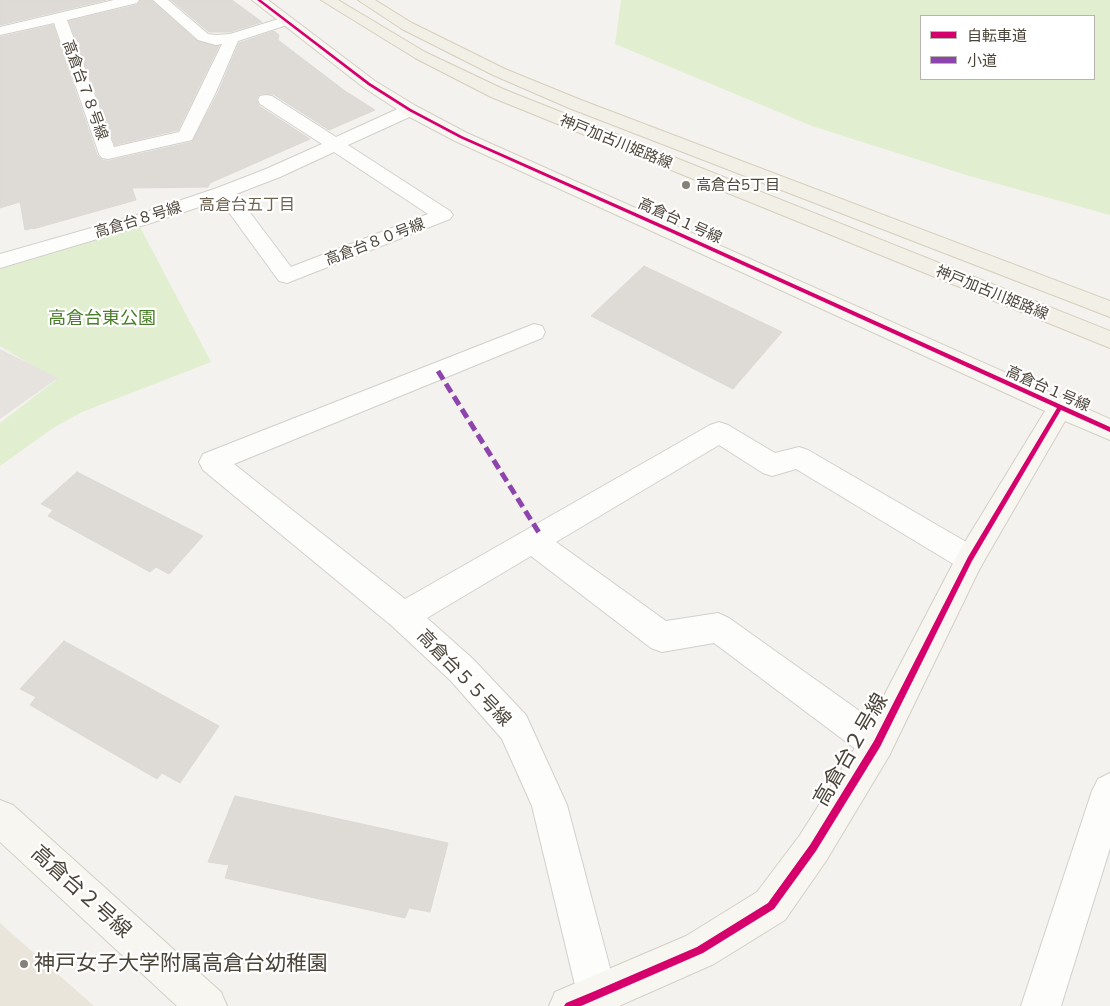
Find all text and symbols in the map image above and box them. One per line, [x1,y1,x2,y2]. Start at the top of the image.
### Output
legend [920,15,1095,80]
text: 自転車道 [967,26,1027,45]
street label: 高倉台７８号線 [59,38,111,142]
text: 小道 [967,51,997,70]
street label: 神戸加古川姫路線 [557,111,675,173]
place label: 高倉台5丁目 [696,176,780,194]
marker: 高倉台5丁目 [680,179,692,191]
street label: 高倉台１号線 [635,194,725,248]
district label: 高倉台五丁目 [199,195,295,215]
street label: 高倉台８号線 [92,198,184,242]
street label: 高倉台８０号線 [323,215,427,269]
street label: 神戸加古川姫路線 [933,262,1051,324]
park label: 高倉台東公園 [48,308,156,330]
street label: 高倉台１号線 [1003,362,1093,416]
street label: 高倉台５５号線 [412,625,516,731]
street label: 高倉台２号線 [809,689,893,811]
street label: 高倉台２号線 [26,840,136,944]
place label: 神戸女子大学附属高倉台幼稚園 [34,951,328,977]
marker: 神戸女子大学附属高倉台幼稚園 [18,958,30,970]

